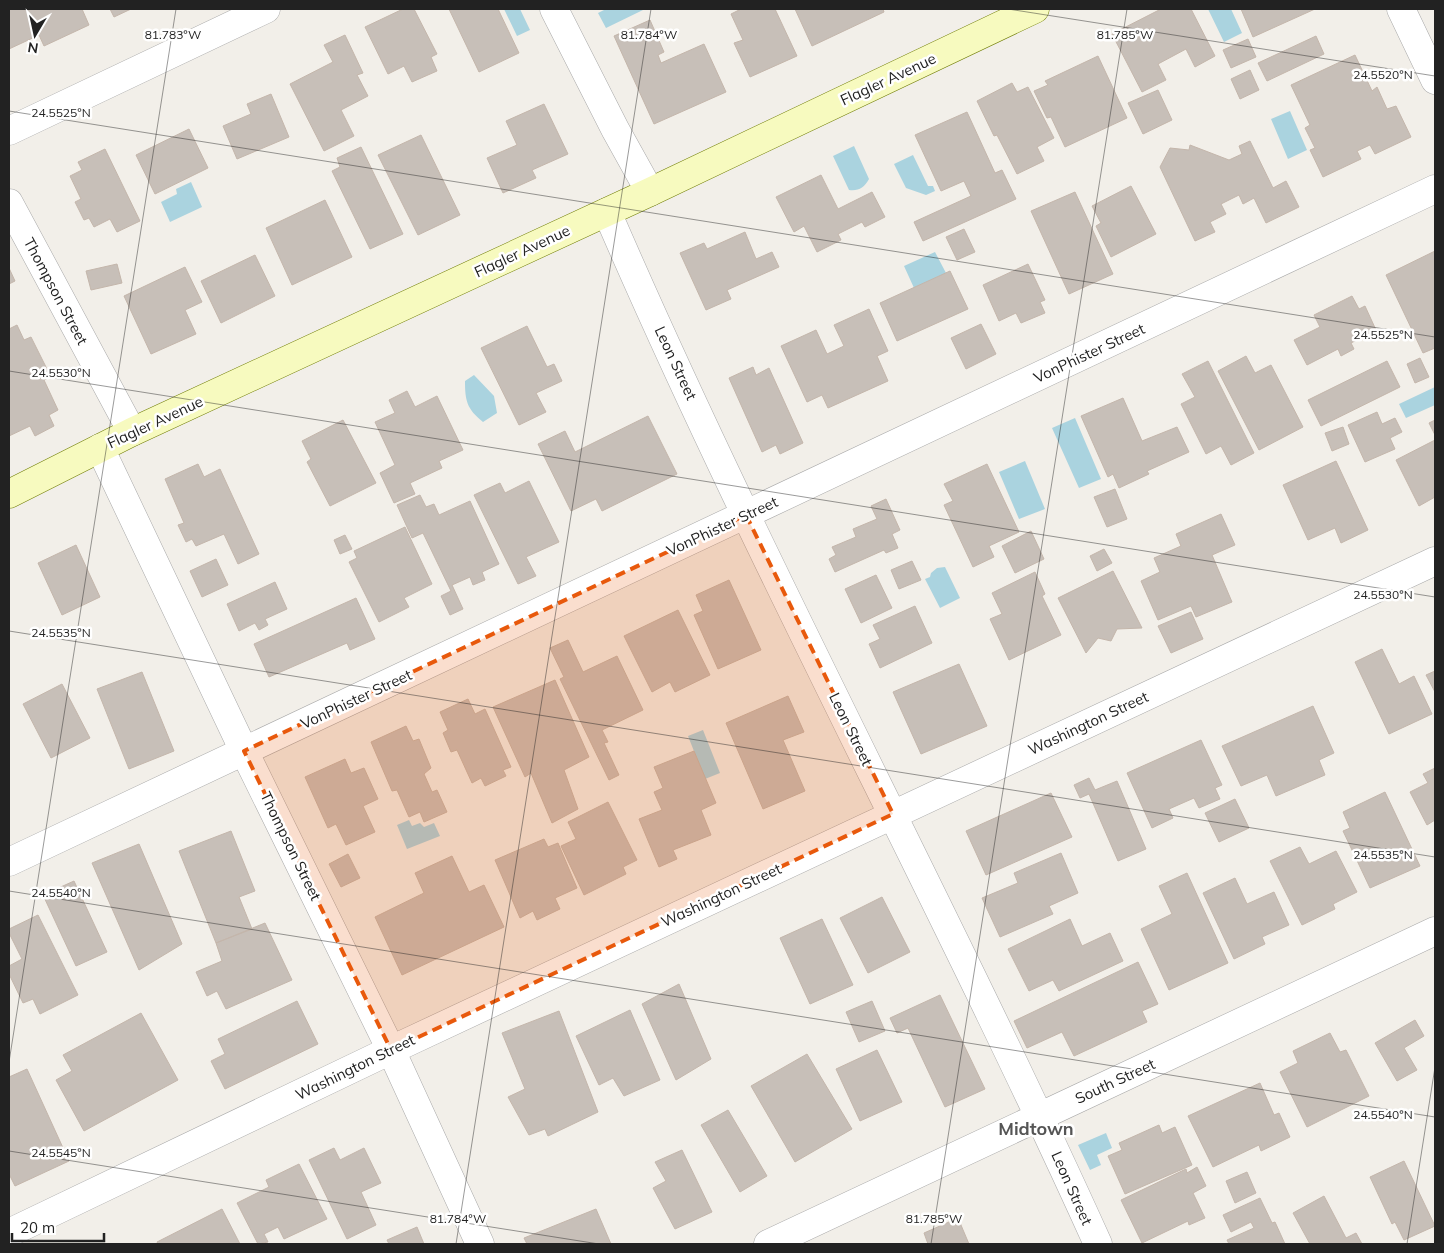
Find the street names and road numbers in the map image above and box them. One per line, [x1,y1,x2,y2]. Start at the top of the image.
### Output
street label: Flagler Avenue [837,49,939,109]
street label: Flagler Avenue [471,221,573,281]
street label: Thompson Street [20,234,92,348]
street label: VonPhister Street [1030,319,1148,387]
street label: Leon Street [651,323,701,403]
street label: Flagler Avenue [104,392,206,452]
street label: VonPhister Street [663,492,781,560]
street label: VonPhister Street [297,665,415,733]
street label: Washington Street [1025,687,1151,759]
street label: Leon Street [825,689,877,769]
street label: Thompson Street [256,788,326,904]
street label: Washington Street [658,859,784,931]
street label: Washington Street [292,1030,418,1104]
street label: South Street [1072,1054,1158,1108]
street label: Leon Street [1047,1148,1097,1228]

